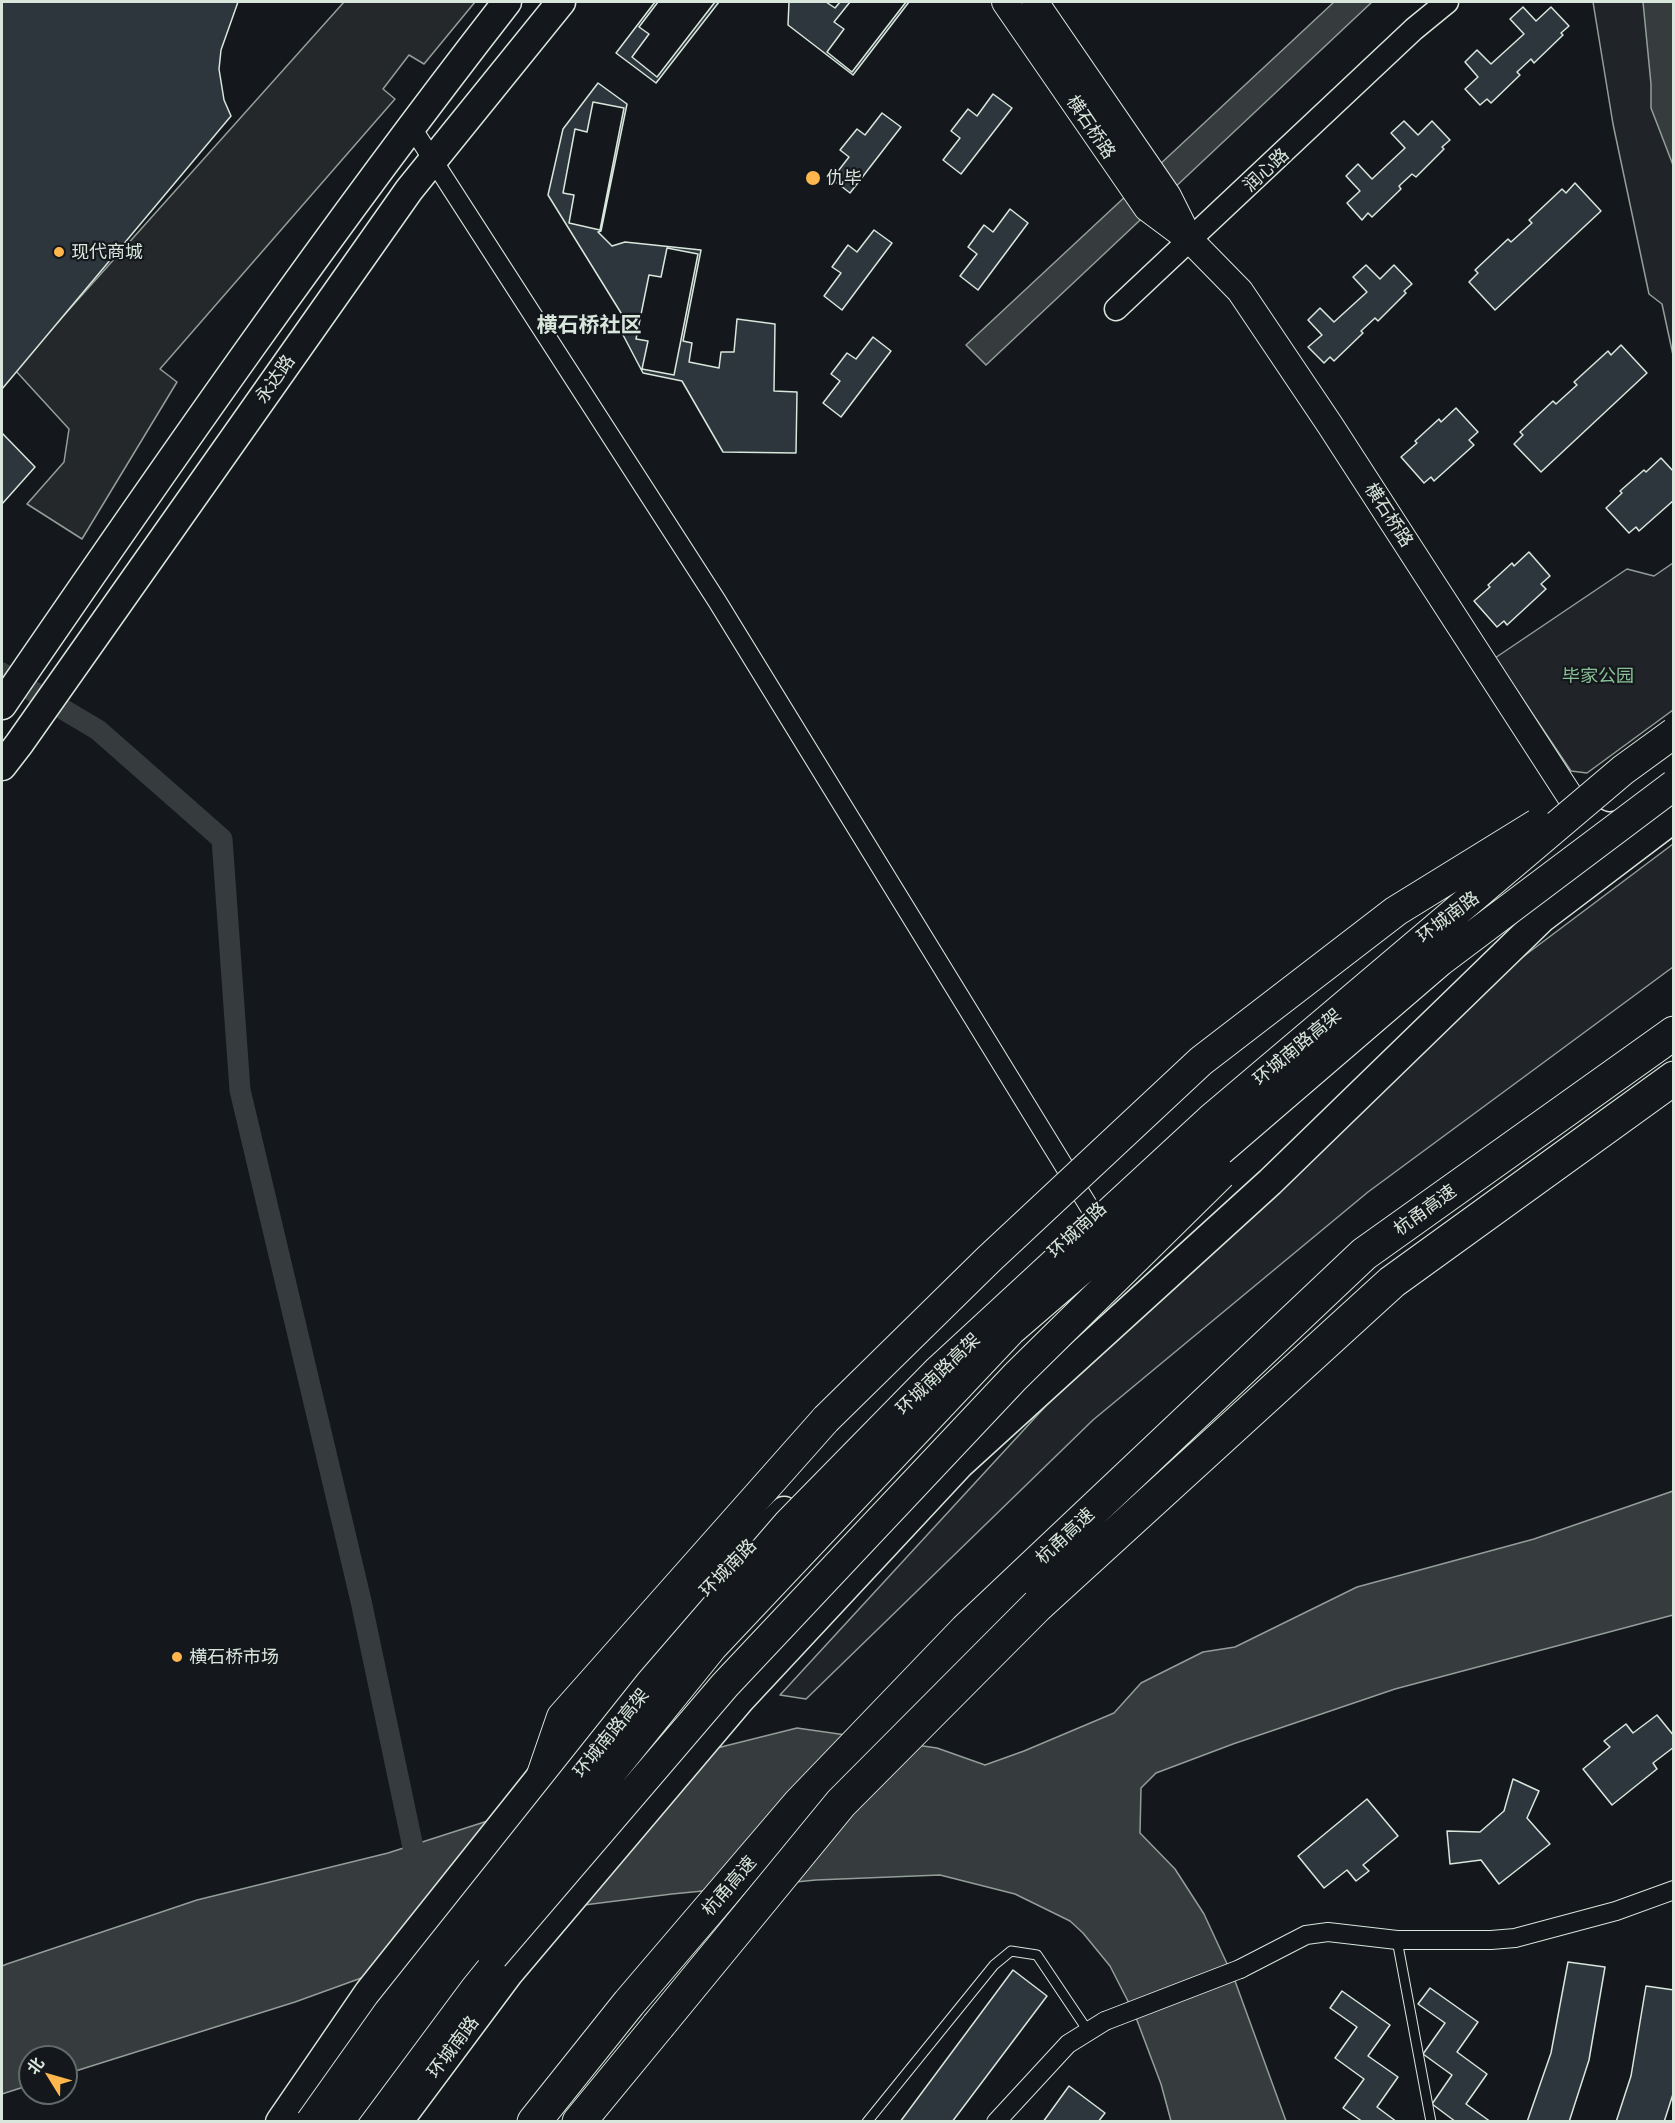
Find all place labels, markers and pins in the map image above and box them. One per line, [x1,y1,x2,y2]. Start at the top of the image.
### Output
place label: 仇毕 [826,167,862,189]
marker: 仇毕 [804,169,822,187]
place label: 现代商城 [71,241,143,263]
marker: 现代商城 [52,245,66,259]
place label: 横石桥市场 [189,1646,279,1668]
marker: 横石桥市场 [170,1650,184,1664]

